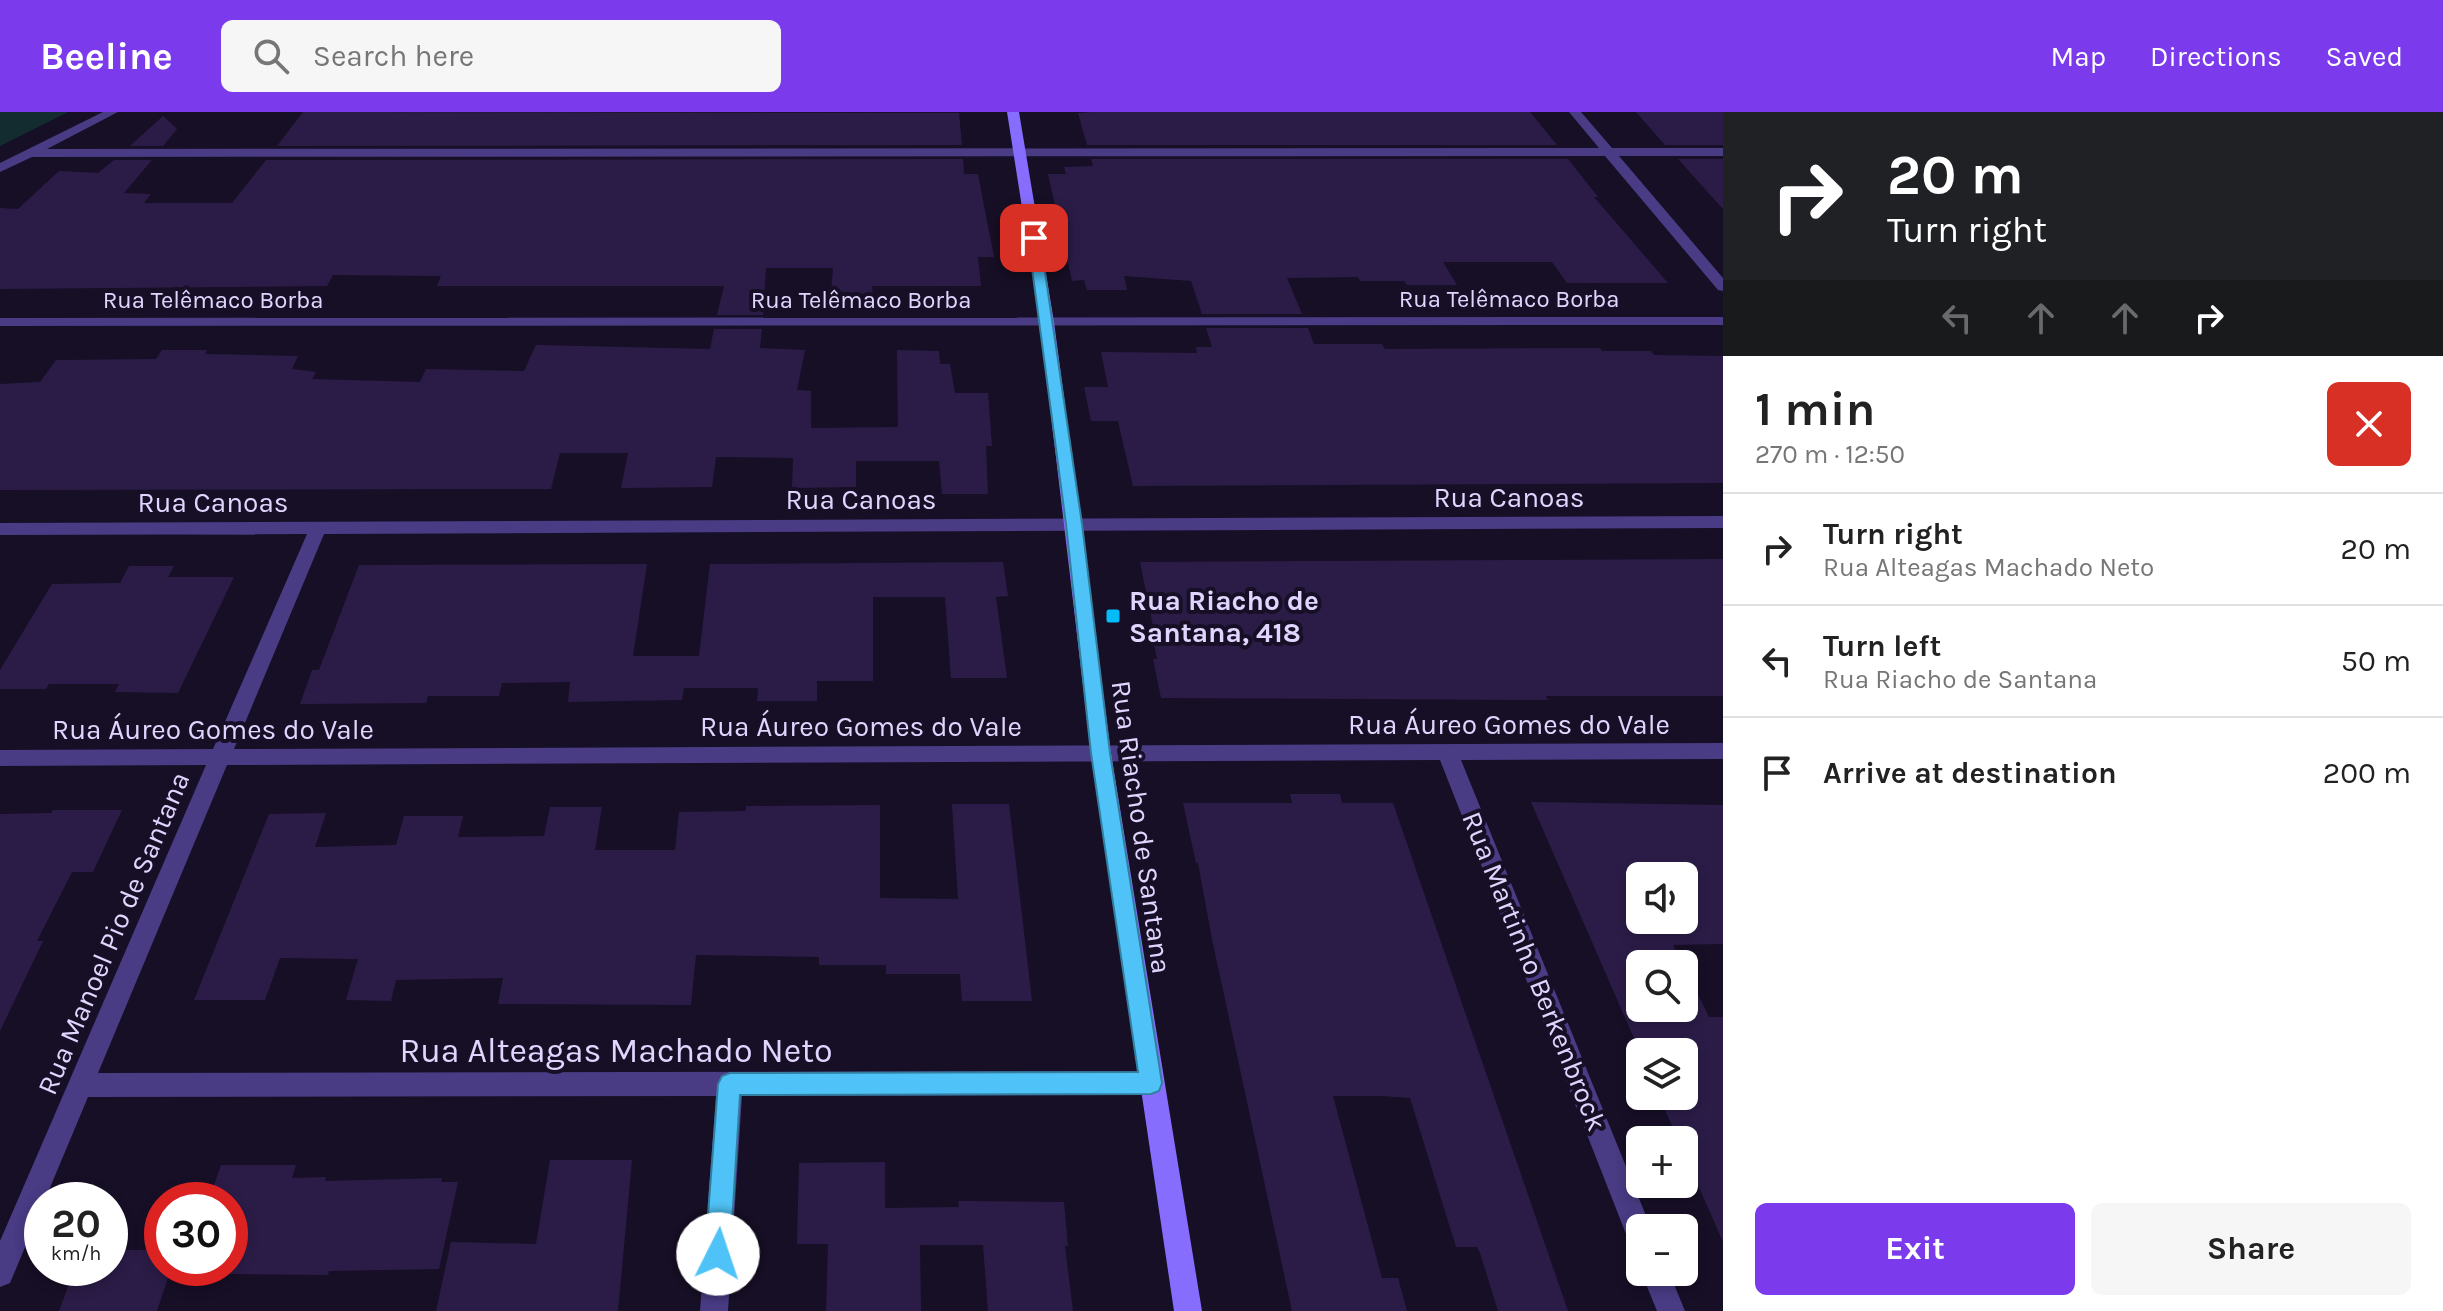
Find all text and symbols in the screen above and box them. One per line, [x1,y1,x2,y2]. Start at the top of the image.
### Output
search box [221,20,781,92]
text: Beeline [40,34,173,79]
icon: search [249,34,293,78]
text: Search here [313,38,474,74]
text: Map [2051,40,2106,73]
text: Directions [2150,40,2282,73]
text: Saved [2326,40,2403,73]
text: 20 m [1887,142,2024,207]
icon: right [1755,144,1859,248]
pin [1000,204,1068,272]
text: Turn right [1887,209,2047,251]
icon: arrive [1012,216,1056,260]
street label: Rua Telêmaco Borba [1399,285,1619,313]
street label: Rua Telêmaco Borba [103,286,323,314]
street label: Rua Telêmaco Borba [751,286,971,314]
icon: left [1935,296,1979,340]
icon: ahead [2019,296,2063,340]
icon: ahead [2103,296,2147,340]
icon: right [2187,296,2231,340]
text: 1 min [1755,381,1875,437]
button: close [2327,382,2411,466]
text: 270 m · 12:50 [1755,439,1905,470]
street label: Rua Canoas [1433,481,1585,514]
street label: Rua Canoas [785,483,937,516]
street label: Rua Canoas [137,486,289,519]
text: Turn right [1823,516,1963,552]
icon: right [1755,527,1799,571]
text: 20 m [2341,531,2411,567]
text: Rua Alteagas Machado Neto [1823,552,2154,583]
place label: Rua Riacho de Santana, 418 [1129,584,1319,649]
marker: Rua Riacho de Santana, 418 [1104,607,1122,625]
text: Turn left [1823,628,1941,664]
icon: left [1755,639,1799,683]
text: 50 m [2341,643,2411,679]
text: Rua Riacho de Santana [1823,664,2097,695]
street label: Rua Riacho de Santana [1105,678,1178,976]
street label: Rua Áureo Gomes do Vale [1348,707,1670,741]
street label: Rua Áureo Gomes do Vale [700,709,1022,743]
street label: Rua Áureo Gomes do Vale [52,712,374,746]
icon: arrive [1755,751,1799,795]
text: Arrive at destination [1823,755,2117,791]
text: 200 m [2323,755,2411,791]
street label: Rua Manoel Pio de Santana [30,767,196,1099]
street label: Rua Martinho Berkenbrock [1455,807,1614,1136]
map controls [1626,862,1698,1286]
button: sound [1626,862,1698,934]
button: search [1626,950,1698,1022]
street label: Rua Alteagas Machado Neto [399,1031,833,1071]
button: layers [1626,1038,1698,1110]
button: + [1626,1126,1698,1198]
speed limit sign: 30 [144,1182,248,1286]
text: 20 [51,1200,101,1247]
button: Exit [1755,1203,2075,1295]
button: Share [2091,1203,2411,1295]
position arrow [676,1212,760,1296]
button: − [1626,1214,1698,1286]
text: km/h [51,1242,101,1265]

